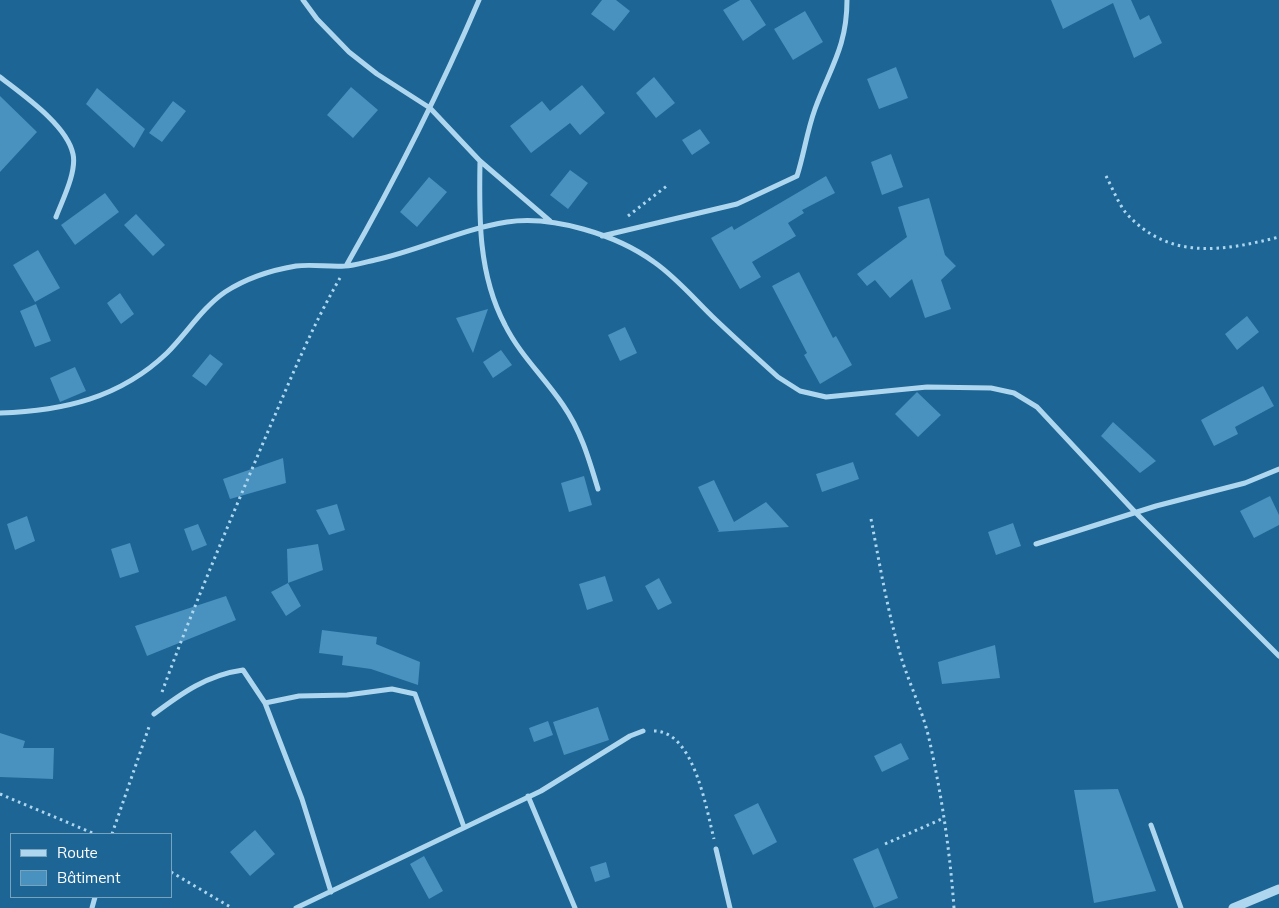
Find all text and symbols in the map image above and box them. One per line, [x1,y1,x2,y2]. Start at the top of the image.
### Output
legend [10,833,172,898]
text: Route [57,843,98,862]
text: Bâtiment [57,868,120,887]

